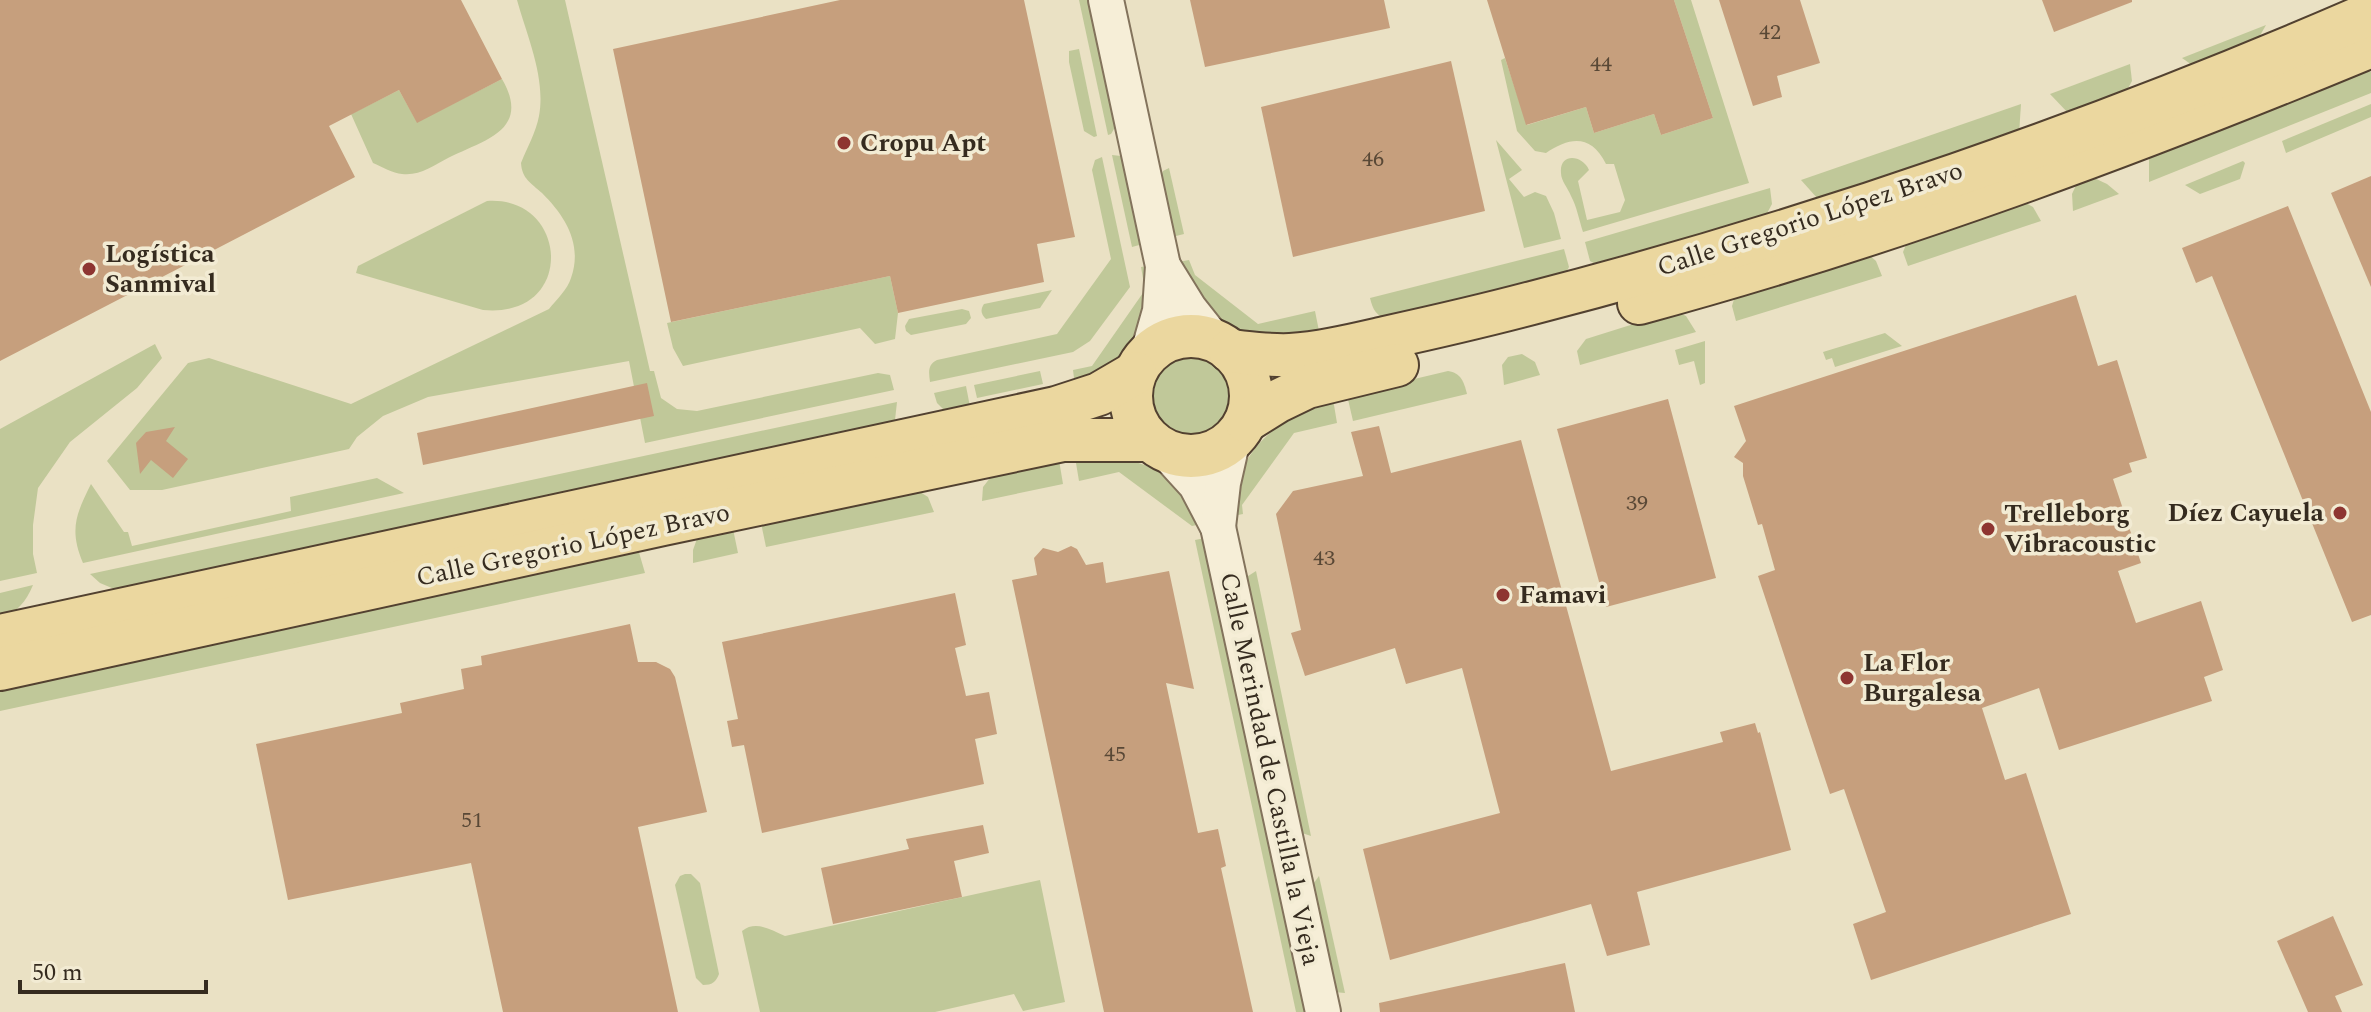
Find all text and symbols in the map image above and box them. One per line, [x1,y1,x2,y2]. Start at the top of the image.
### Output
house number: 42 [1759,16,1781,49]
house number: 44 [1590,48,1612,81]
place label: Cropu Apt [860,123,986,163]
marker: Cropu Apt [835,134,853,152]
house number: 46 [1362,143,1384,176]
street label: Calle Gregorio López Bravo [1652,151,1968,287]
place label: Logística Sanmival [105,234,216,304]
marker: Logística Sanmival [80,260,98,278]
house number: 39 [1626,487,1648,520]
street label: Calle Gregorio López Bravo [413,492,733,598]
place label: Díez Cayuela [2168,493,2325,533]
place label: Trelleborg Vibracoustic [2004,494,2156,564]
marker: Díez Cayuela [2331,504,2349,522]
marker: Trelleborg Vibracoustic [1979,520,1997,538]
house number: 43 [1313,542,1335,575]
street label: Calle Merindad de Castilla la Vieja [1209,569,1331,970]
place label: Famavi [1519,575,1606,615]
marker: Famavi [1494,586,1512,604]
place label: La Flor Burgalesa [1863,643,1982,713]
marker: La Flor Burgalesa [1838,669,1856,687]
house number: 45 [1104,738,1126,771]
house number: 51 [461,804,483,837]
scale bar [20,944,206,994]
text: 50 m [32,955,83,991]

